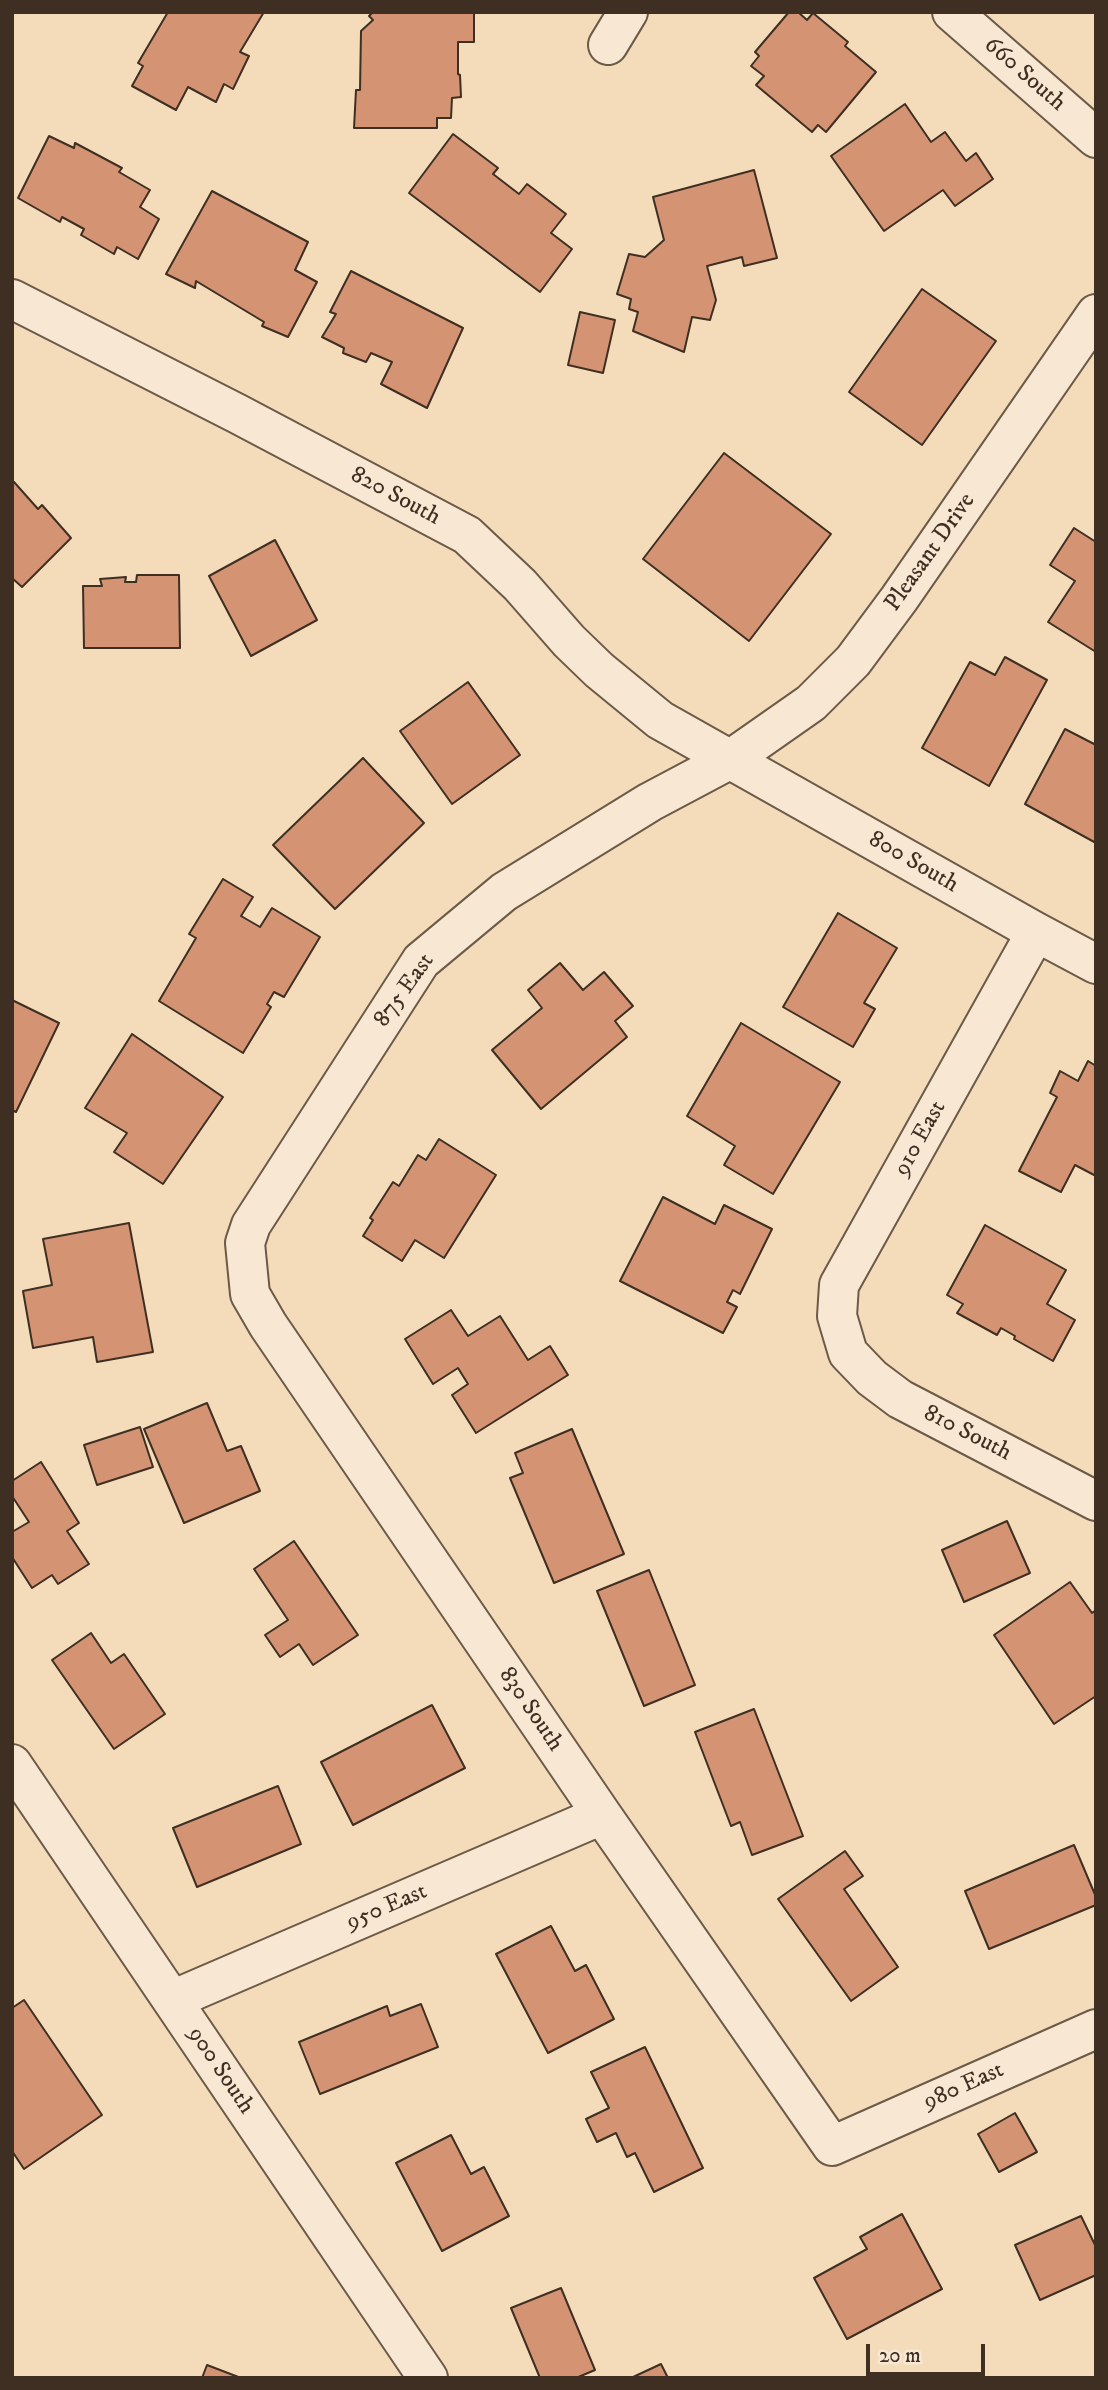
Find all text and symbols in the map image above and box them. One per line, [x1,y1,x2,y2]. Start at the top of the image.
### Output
street label: 660 South [977,32,1071,118]
street label: 820 South [345,461,445,533]
street label: Pleasant Drive [880,488,982,618]
street label: 800 South [863,826,963,900]
street label: 875 East [369,948,441,1034]
street label: 910 East [889,1096,953,1182]
street label: 810 South [918,1400,1016,1468]
street label: 830 South [491,1663,569,1757]
street label: 950 East [342,1878,432,1938]
street label: 900 South [180,2022,260,2120]
street label: 980 East [919,2057,1009,2117]
scale bar [870,2330,989,2374]
text: 20 m [879,2343,921,2369]

